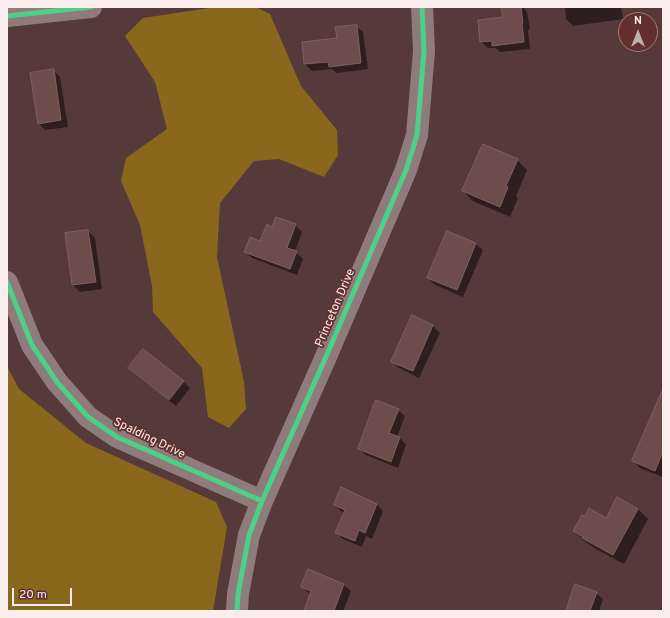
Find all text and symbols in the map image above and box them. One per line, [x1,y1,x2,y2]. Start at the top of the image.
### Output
north arrow [618,12,658,52]
text: N [634,14,642,28]
street label: Princeton Drive [313,267,359,349]
street label: Spalding Drive [111,415,187,463]
scale bar [14,580,74,606]
text: 20 m [19,587,47,603]

